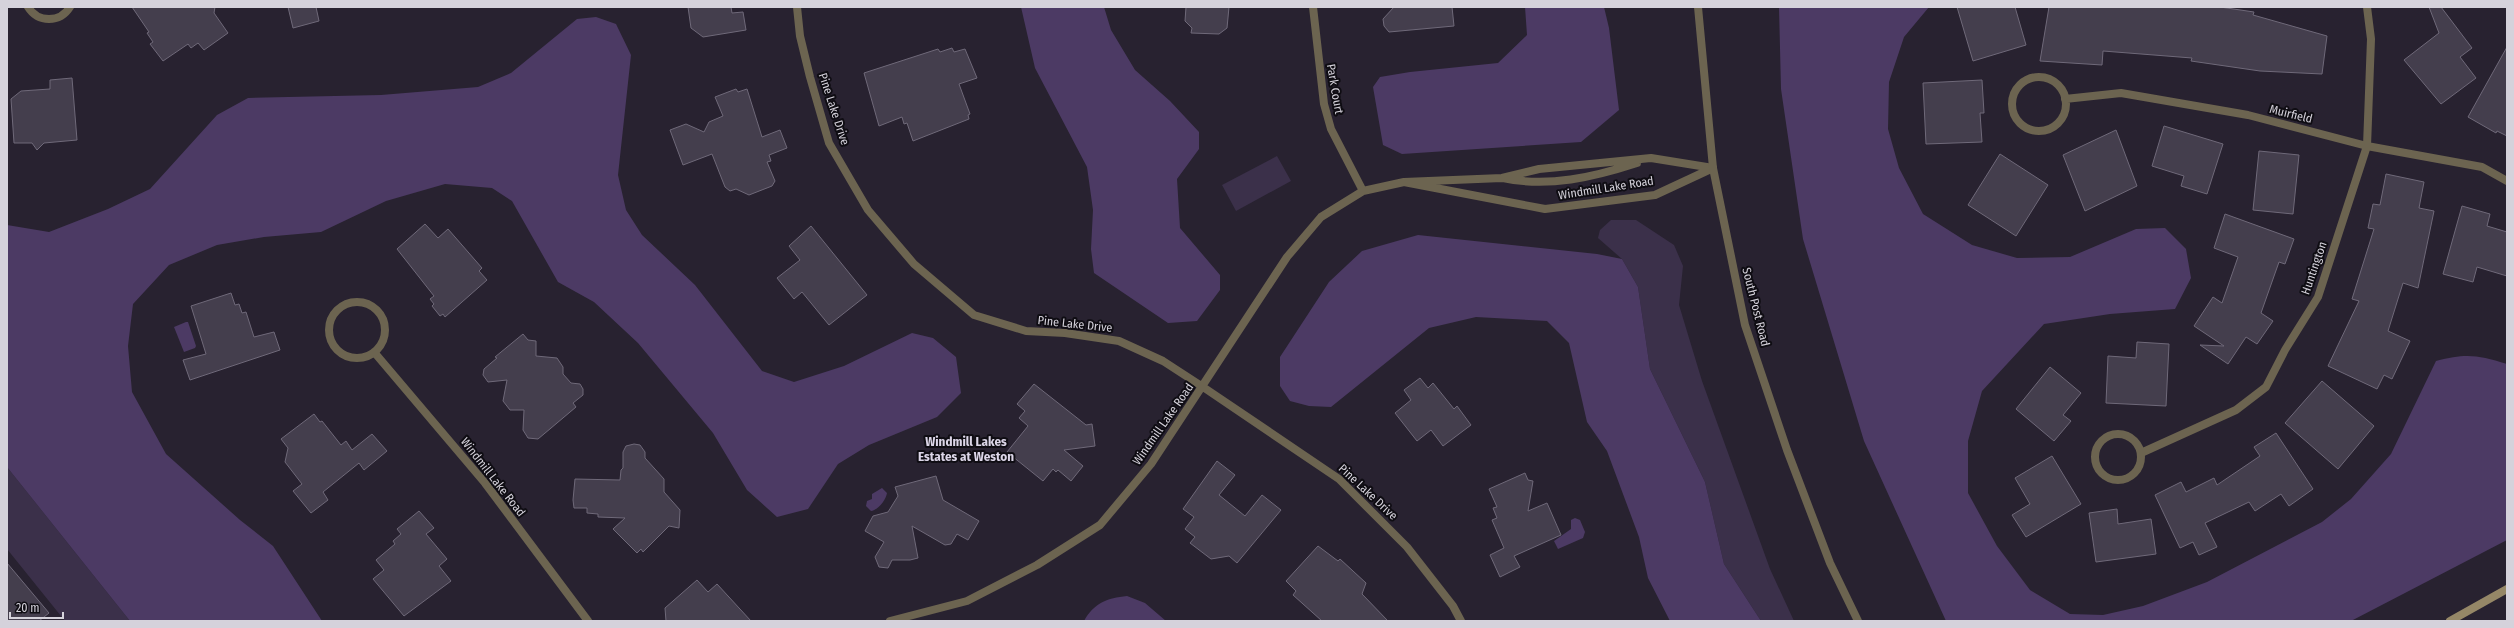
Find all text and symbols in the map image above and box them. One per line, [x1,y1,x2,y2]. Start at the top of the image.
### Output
street label: Park Court [1324,63,1346,115]
street label: Pine Lake Drive [816,71,852,147]
street label: Muirfield [2268,102,2314,126]
street label: Windmill Lake Road [1557,174,1655,202]
street label: Huntington [2298,240,2330,296]
street label: South Post Road [1739,266,1773,348]
street label: Pine Lake Drive [1037,313,1113,335]
street label: Windmill Lake Road [1130,380,1196,468]
district label: Windmill Lakes Estates at Weston [918,434,1014,464]
street label: Windmill Lake Road [458,435,528,519]
street label: Pine Lake Drive [1336,461,1400,523]
scale bar [10,594,63,620]
text: 20 m [16,601,40,615]

